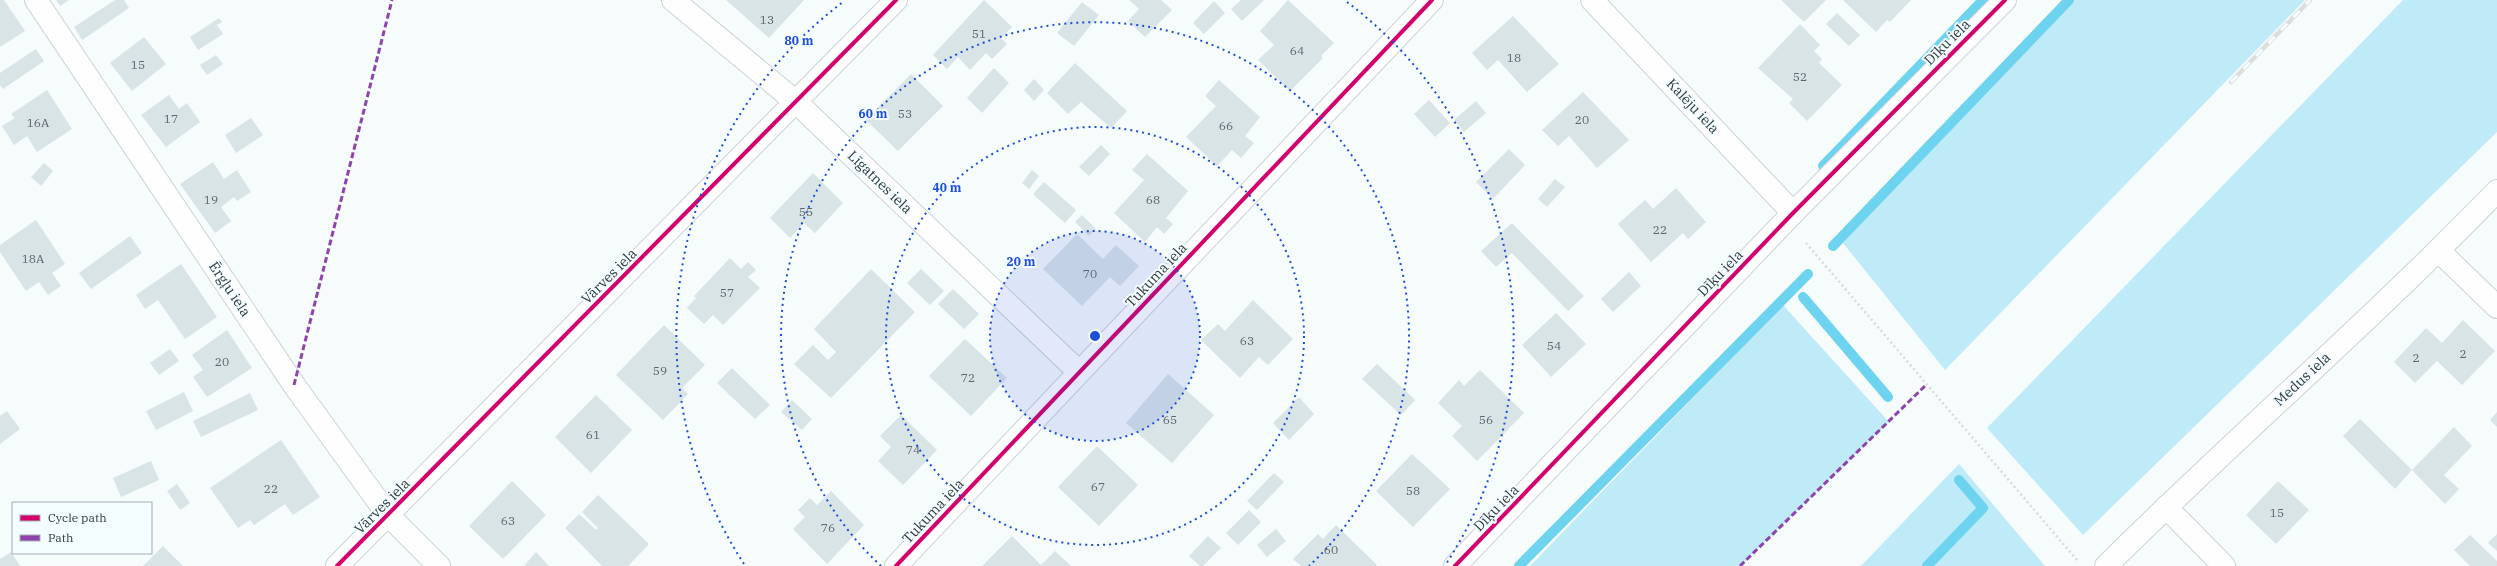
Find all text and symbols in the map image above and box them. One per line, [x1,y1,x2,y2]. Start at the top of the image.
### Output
house number: 13 [760,12,774,27]
street label: Dīķu iela [1920,15,1974,69]
house number: 51 [972,26,986,41]
text: 80 m [785,33,814,48]
house number: 64 [1290,43,1304,58]
house number: 18 [1507,50,1521,65]
house number: 15 [131,57,145,72]
house number: 52 [1793,69,1807,84]
street label: Kalēju iela [1663,75,1723,138]
text: 60 m [859,106,888,121]
house number: 53 [898,106,912,121]
house number: 17 [164,111,178,126]
house number: 20 [1575,112,1589,127]
house number: 16A [27,115,50,130]
house number: 66 [1219,118,1233,133]
street label: Līgatnes iela [844,147,916,218]
text: 40 m [933,180,962,195]
house number: 19 [204,192,218,207]
house number: 68 [1146,192,1160,207]
house number: 55 [799,204,813,219]
house number: 22 [1653,222,1667,237]
street label: Tukuma iela [1121,239,1191,311]
street label: Vārves iela [577,244,641,308]
street label: Dīķu iela [1693,246,1747,300]
house number: 18A [22,251,45,266]
text: 20 m [1007,254,1036,269]
street label: Ērgļu iela [205,258,255,320]
house number: 70 [1083,266,1097,281]
house number: 57 [720,285,734,300]
centre of rings [1088,329,1102,343]
house number: 63 [1240,333,1254,348]
house number: 54 [1547,338,1561,353]
house number: 2 [2459,346,2467,361]
street label: Medus iela [2270,348,2334,410]
house number: 2 [2412,350,2420,365]
house number: 20 [215,354,229,369]
house number: 59 [653,363,667,378]
house number: 72 [961,370,975,385]
house number: 65 [1163,412,1177,427]
house number: 56 [1479,412,1493,427]
house number: 61 [586,427,600,442]
house number: 74 [906,442,920,457]
street label: Vārves iela [350,474,414,538]
street label: Tukuma iela [898,475,968,547]
house number: 67 [1091,479,1105,494]
house number: 22 [264,481,278,496]
street label: Dīķu iela [1469,481,1523,535]
house number: 58 [1406,483,1420,498]
legend [12,502,152,554]
house number: 15 [2270,505,2284,520]
text: Cycle path [48,510,107,525]
house number: 63 [501,513,515,528]
house number: 76 [821,520,835,535]
text: Path [48,530,74,545]
house number: 60 [1324,542,1338,557]

